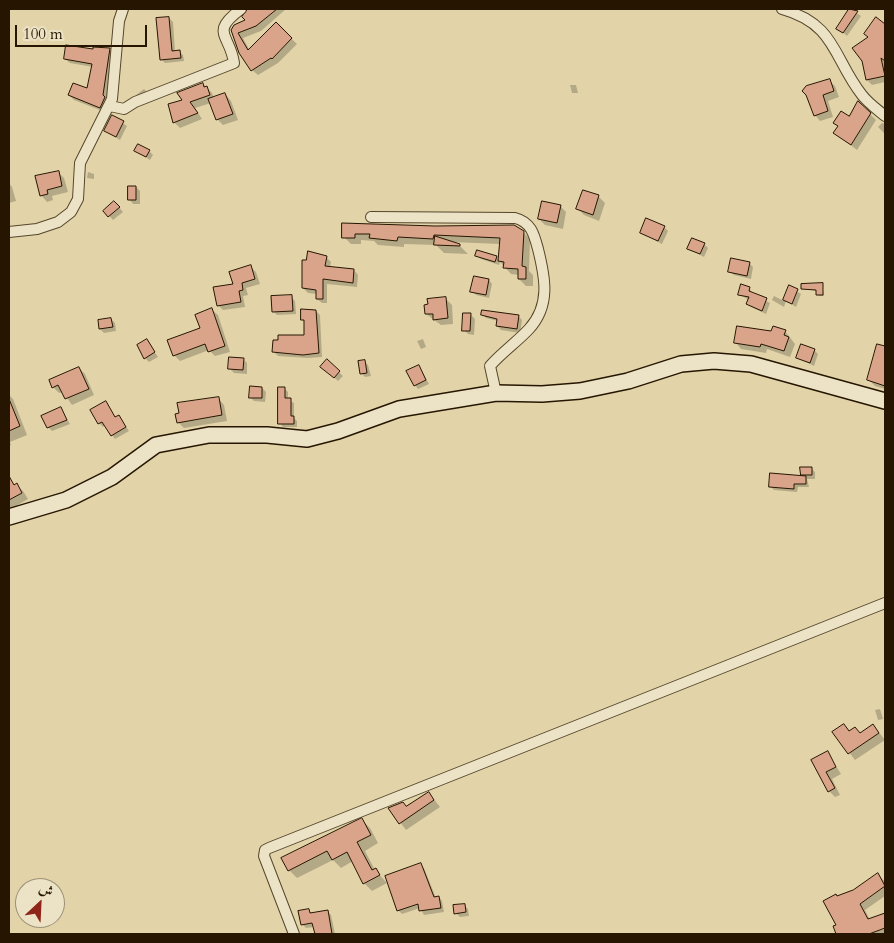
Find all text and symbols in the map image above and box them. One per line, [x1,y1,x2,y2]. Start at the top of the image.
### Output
scale bar [18,15,150,47]
text: 100 m [23,24,63,44]
north arrow [15,878,65,928]
text: ش [36,878,56,901]

